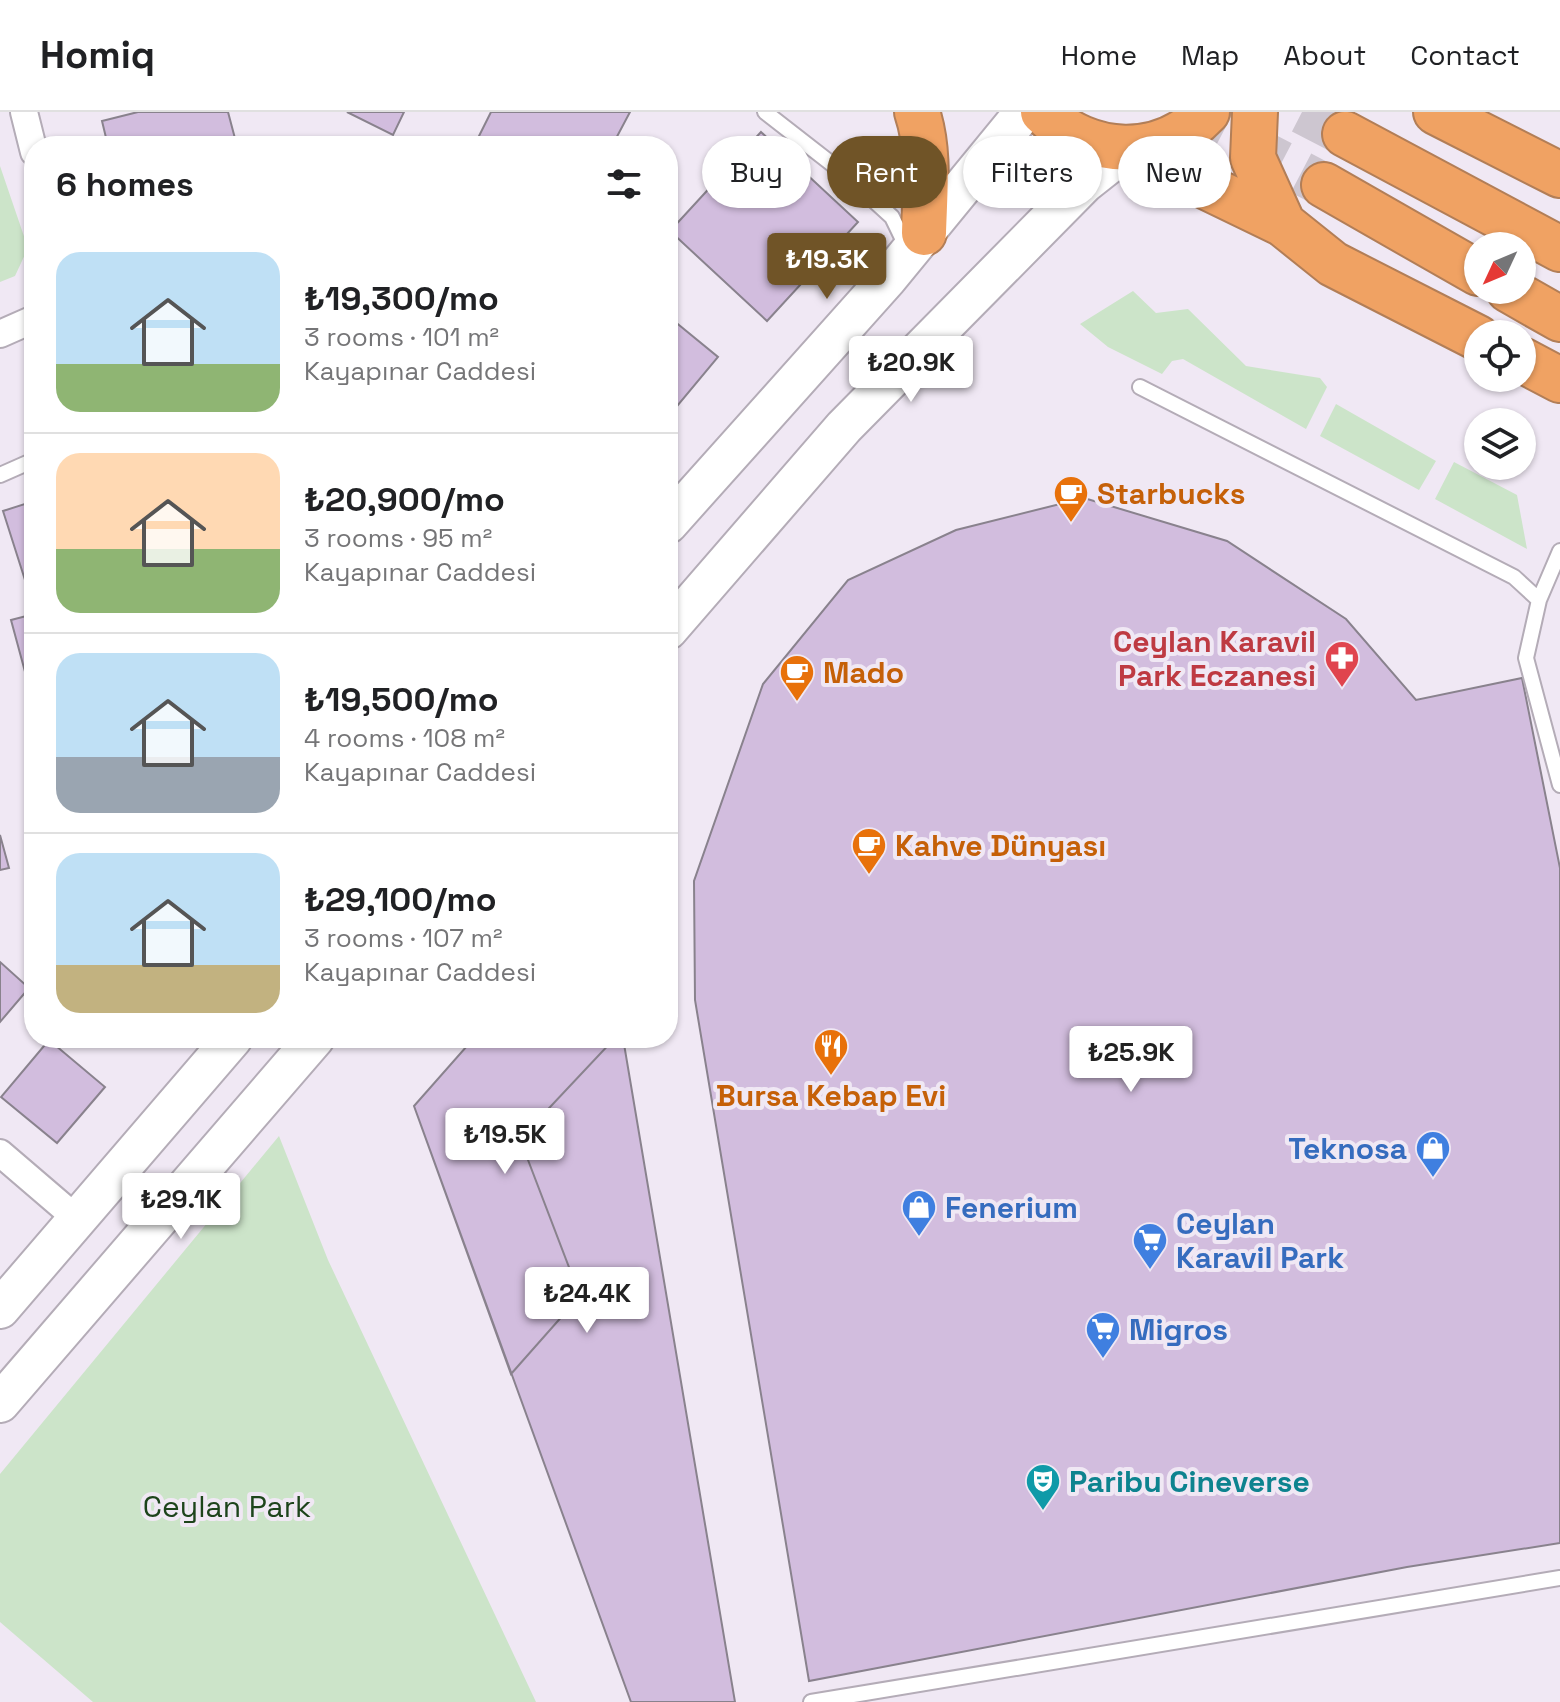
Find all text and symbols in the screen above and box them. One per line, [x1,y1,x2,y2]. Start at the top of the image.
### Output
text: Homiq [40,31,155,79]
text: Home [1061,37,1137,73]
text: Map [1181,37,1239,73]
text: About [1283,37,1366,73]
text: Contact [1410,37,1520,73]
chip: Buy [702,136,811,208]
chip: Rent [827,136,947,208]
chip: Filters [963,136,1102,208]
chip: New [1118,136,1231,208]
icon: filters [602,162,646,206]
text: 6 homes [56,163,194,206]
north arrow [1464,232,1536,304]
map controls [1464,232,1536,480]
pin: ₺19.3K [762,233,892,301]
text: ₺19.3K [785,242,869,276]
text: ₺19,300/mo [304,277,499,320]
icon: home [120,284,216,380]
text: 3 rooms · 101 m² [304,320,499,354]
button: locate [1464,320,1536,392]
pin: ₺20.9K [846,336,976,404]
text: ₺20.9K [867,345,955,379]
text: Kayapınar Caddesi [304,354,536,388]
button: layers [1464,408,1536,480]
cafe icon: Starbucks [1052,474,1090,524]
place label: Starbucks [1097,474,1246,513]
text: ₺20,900/mo [304,478,505,521]
icon: home [120,485,216,581]
text: 3 rooms · 95 m² [304,521,492,555]
text: Kayapınar Caddesi [304,555,536,589]
place label: Ceylan Karavil Park Eczanesi [1113,622,1316,695]
pharmacy icon: Ceylan Karavil Park Eczanesi [1323,639,1361,689]
cafe icon: Mado [778,653,816,703]
place label: Mado [823,653,904,692]
text: ₺19,500/mo [304,678,499,721]
icon: home [120,685,216,781]
text: 4 rooms · 108 m² [304,721,505,755]
text: Kayapınar Caddesi [304,755,536,789]
cafe icon: Kahve Dünyası [850,826,888,876]
place label: Kahve Dünyası [895,826,1106,865]
text: ₺29,100/mo [304,878,496,921]
icon: home [120,885,216,981]
text: 3 rooms · 107 m² [304,921,502,955]
text: Kayapınar Caddesi [304,955,536,989]
pin: ₺25.9K [1066,1026,1196,1094]
restaurant icon: Bursa Kebap Evi [812,1027,850,1077]
text: ₺25.9K [1087,1035,1175,1069]
place label: Bursa Kebap Evi [716,1076,946,1115]
pin: ₺19.5K [440,1108,570,1176]
text: ₺19.5K [463,1117,547,1151]
place label: Teknosa [1288,1129,1407,1168]
shop icon: Teknosa [1414,1129,1452,1179]
pin: ₺29.1K [116,1173,246,1241]
text: ₺29.1K [140,1182,222,1216]
shop icon: Fenerium [900,1188,938,1238]
place label: Fenerium [945,1188,1078,1227]
place label: Ceylan Karavil Park [1176,1204,1344,1277]
supermarket icon: Ceylan Karavil Park [1131,1221,1169,1271]
pin: ₺24.4K [522,1267,652,1335]
text: ₺24.4K [543,1276,631,1310]
supermarket icon: Migros [1084,1310,1122,1360]
place label: Migros [1129,1310,1228,1349]
theatre icon: Paribu Cineverse [1024,1462,1062,1512]
place label: Paribu Cineverse [1069,1462,1310,1501]
park label: Ceylan Park [143,1487,311,1526]

